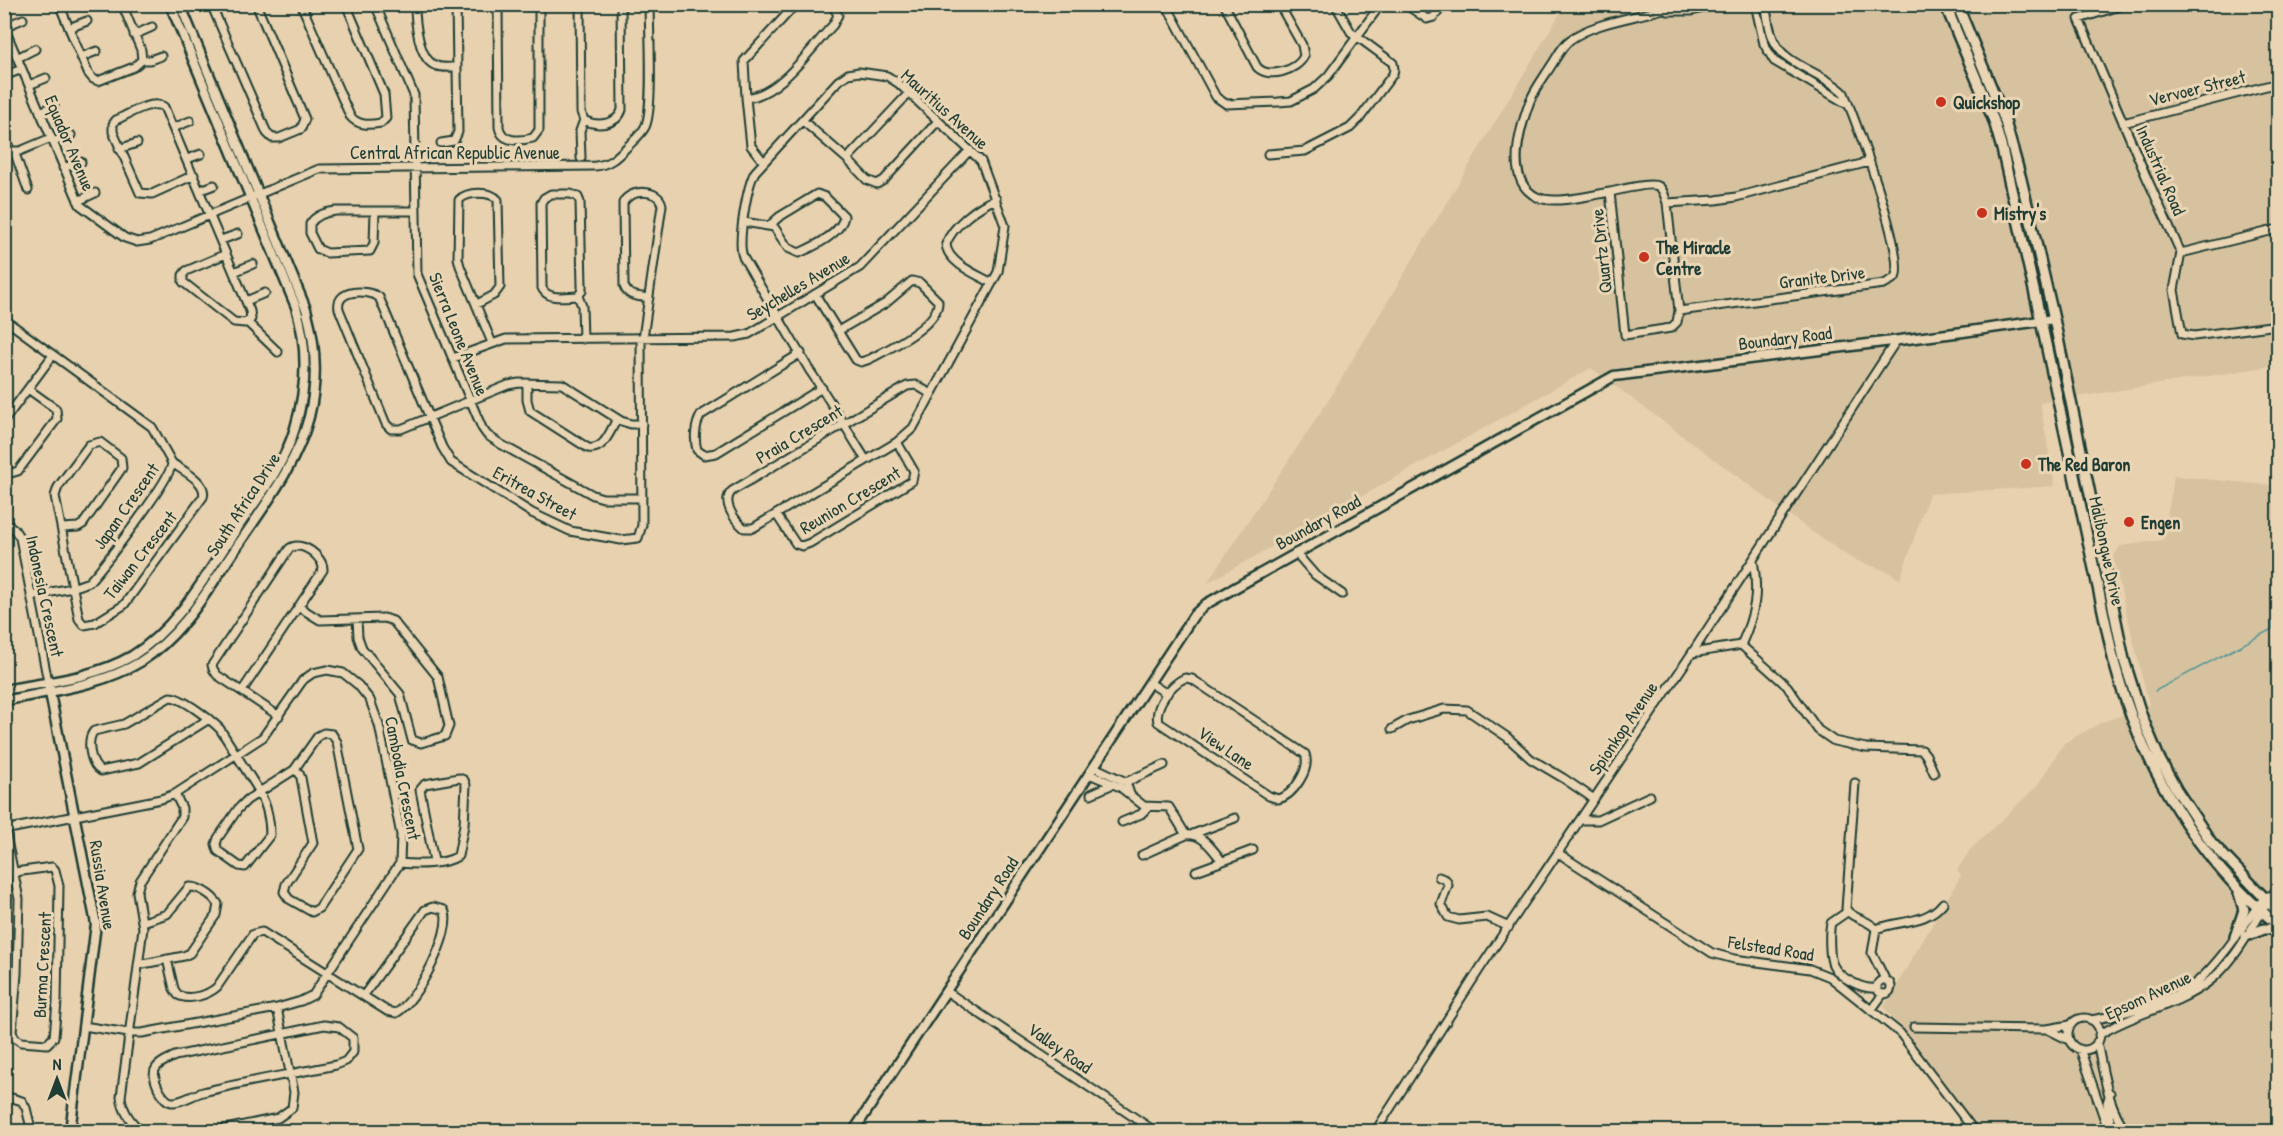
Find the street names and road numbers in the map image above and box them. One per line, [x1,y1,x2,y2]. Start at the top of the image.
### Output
street label: Mauritius Avenue [896,63,994,155]
street label: Vervoer Street [2146,64,2249,112]
street label: Equador Avenue [39,91,101,195]
street label: Industrial Road [2130,121,2192,219]
street label: Central African Republic Avenue [350,140,560,165]
street label: Quartz Drive [1584,207,1618,295]
street label: Seychelles Avenue [742,245,854,327]
street label: Granite Drive [1778,259,1866,295]
street label: Sierra Leone Avenue [423,269,495,399]
street label: Boundary Road [1737,320,1833,356]
street label: Praia Crescent [751,398,848,470]
street label: South Africa Drive [200,447,286,561]
street label: Japan Crescent [87,457,165,554]
street label: Eritrea Street [489,460,582,527]
street label: Reunion Crescent [795,460,906,540]
street label: Boundary Road [1271,488,1365,556]
street label: Malibongwe Drive [2083,494,2131,608]
street label: Taiwan Crescent [97,505,183,605]
street label: Indonesia Crescent [20,533,70,660]
street label: Spionkop Avenue [1583,676,1663,780]
street label: Cambodia Crescent [379,714,427,843]
street label: View Lane [1193,720,1259,776]
street label: Russia Avenue [84,839,122,931]
street label: Boundary Road [952,852,1024,944]
street label: Burma Crescent [27,911,57,1019]
street label: Felstead Road [1725,929,1816,967]
street label: Epsom Avenue [2101,964,2195,1026]
street label: Valley Road [1023,1017,1097,1079]

